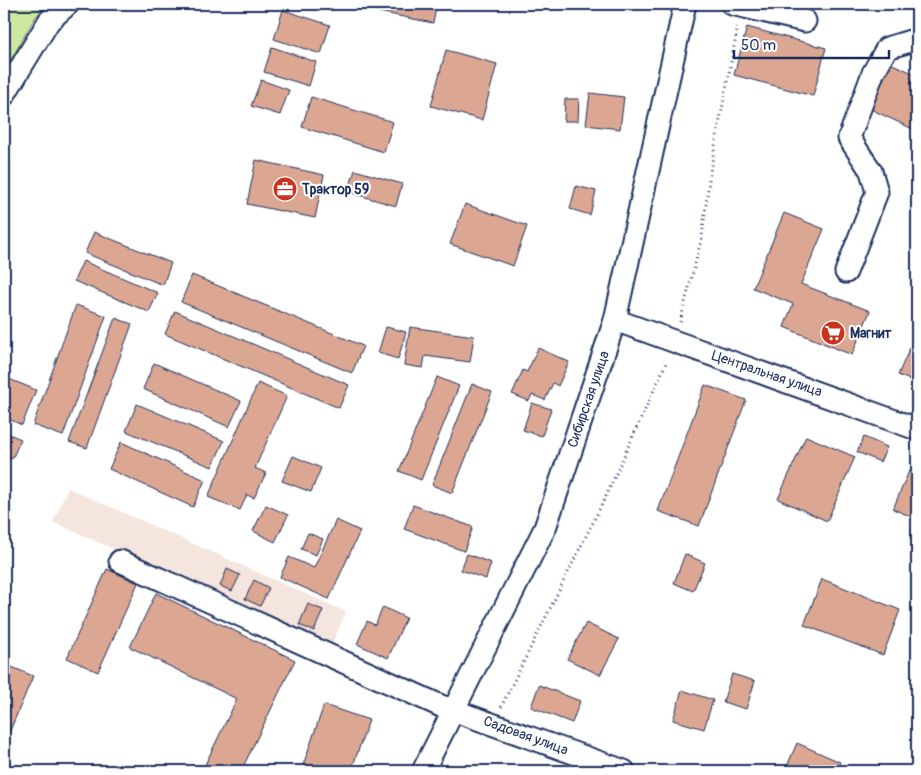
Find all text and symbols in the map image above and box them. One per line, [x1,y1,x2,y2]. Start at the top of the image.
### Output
scale bar [734,28,888,60]
text: 50 m [741,36,776,55]
office icon: Трактор 59 [272,176,298,202]
place label: Трактор 59 [301,181,369,198]
supermarket icon: Магнит [820,320,846,346]
place label: Магнит [850,325,893,342]
street label: Центральная улица [709,347,824,400]
street label: Сибирская улица [564,349,613,450]
street label: Садовая улица [481,712,571,759]

